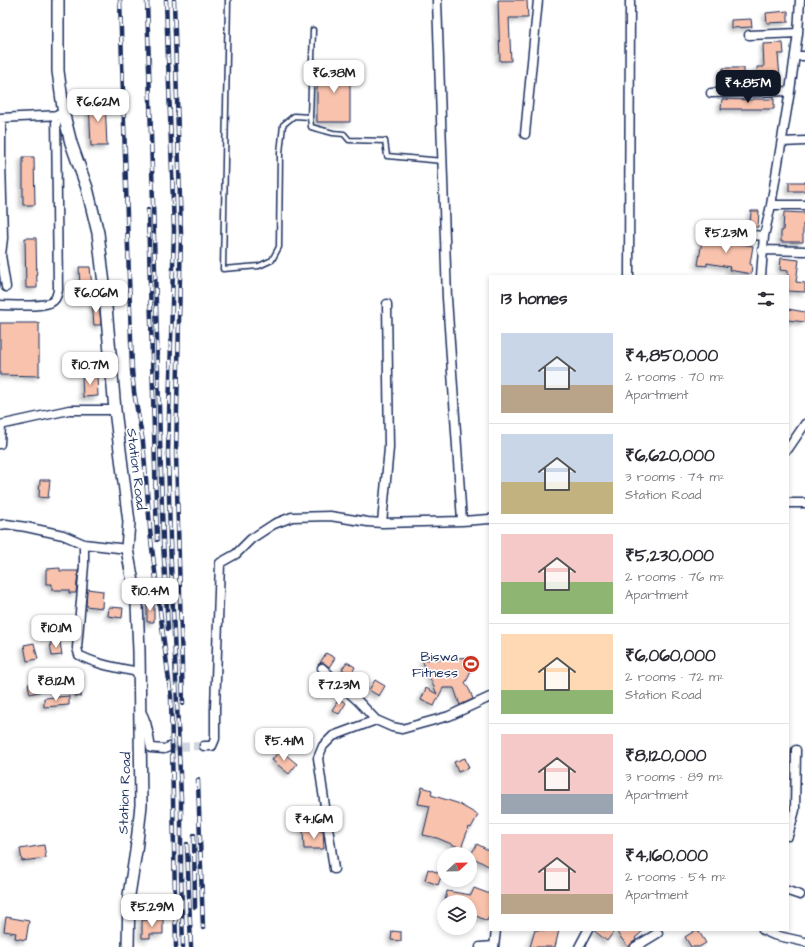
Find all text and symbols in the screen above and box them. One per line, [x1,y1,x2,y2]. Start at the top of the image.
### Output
pin: ₹6.38M [301,60,367,94]
text: ₹6.38M [312,64,356,82]
pin: ₹4.85M [715,70,781,104]
text: ₹4.85M [725,74,771,92]
pin: ₹6.62M [65,89,131,123]
text: ₹6.62M [76,93,120,111]
pin: ₹5.23M [693,220,759,254]
text: ₹5.23M [704,224,748,242]
pin: ₹6.06M [63,280,129,314]
text: ₹6.06M [74,284,118,302]
text: 13 homes [501,287,568,311]
icon: filters [755,288,777,310]
text: ₹4,850,000 [625,344,718,368]
icon: home [533,349,581,397]
pin: ₹10.7M [57,352,123,386]
text: ₹10.7M [71,356,109,374]
text: 2 rooms · 70 m² [625,368,725,386]
text: Apartment [625,386,689,404]
street label: Station Road [121,427,151,511]
text: ₹6,620,000 [625,444,715,468]
icon: home [533,450,581,498]
text: 3 rooms · 74 m² [625,468,725,486]
text: Station Road [625,486,701,504]
text: ₹5,230,000 [625,544,714,568]
icon: home [533,550,581,598]
text: 2 rooms · 76 m² [625,568,725,586]
pin: ₹10.4M [117,578,183,612]
text: ₹10.4M [131,582,169,600]
text: Apartment [625,586,689,604]
pin: ₹10.1M [23,615,89,649]
text: ₹10.1M [40,619,72,637]
text: ₹6,060,000 [625,644,716,668]
place label: Biswa Fitness [412,647,458,683]
icon: home [533,650,581,698]
sports icon: Biswa Fitness [461,654,481,674]
pin: ₹8.12M [23,668,89,702]
text: 2 rooms · 72 m² [625,668,724,686]
text: ₹8.12M [37,672,75,690]
pin: ₹7.23M [306,672,372,706]
text: ₹7.23M [318,676,360,694]
text: Station Road [625,686,701,704]
pin: ₹5.41M [251,728,317,762]
text: ₹5.41M [264,732,304,750]
text: ₹8,120,000 [625,744,707,768]
icon: home [533,750,581,798]
street label: Station Road [114,752,136,834]
text: 3 rooms · 89 m² [625,768,724,786]
text: Apartment [625,786,689,804]
pin: ₹4.16M [281,806,347,840]
text: ₹4.16M [295,810,333,828]
text: ₹4,160,000 [625,844,708,868]
north arrow [437,847,477,887]
map controls [437,847,477,935]
icon: home [533,850,581,898]
text: 2 rooms · 54 m² [625,868,727,886]
text: Apartment [625,886,689,904]
pin: ₹5.29M [119,894,185,928]
button: layers [437,895,477,935]
text: ₹5.29M [130,898,174,916]

